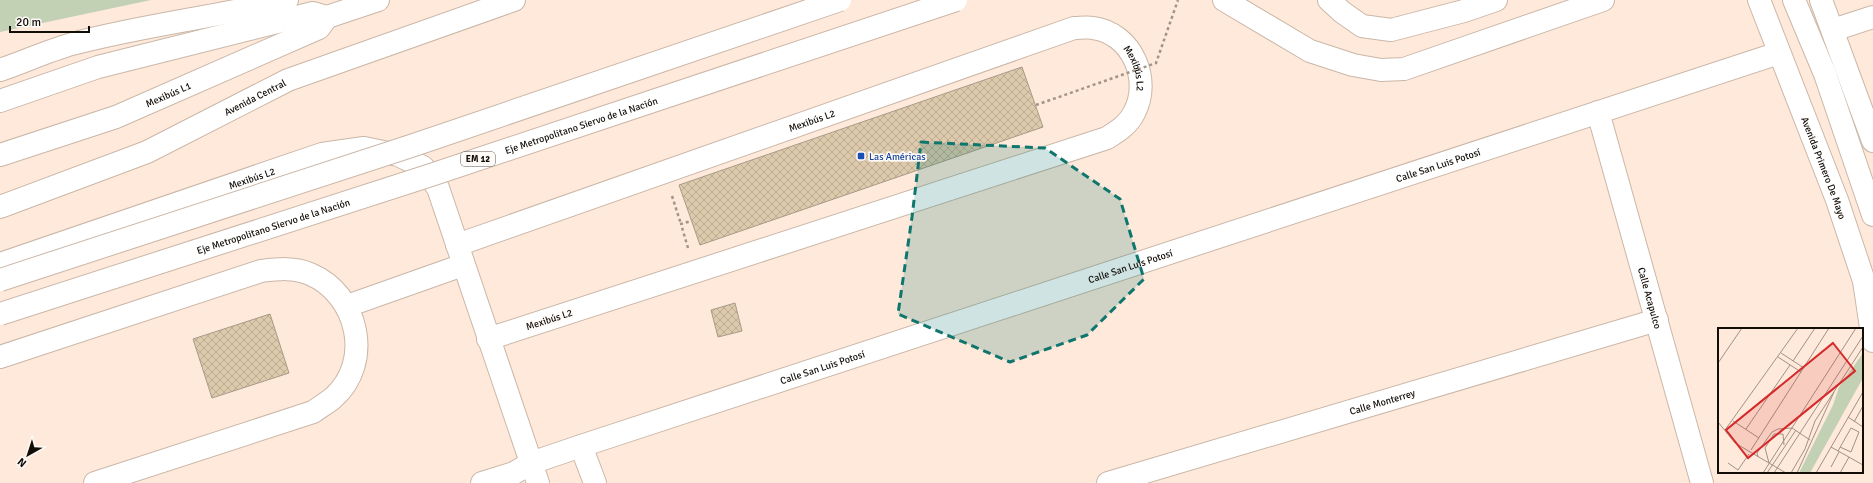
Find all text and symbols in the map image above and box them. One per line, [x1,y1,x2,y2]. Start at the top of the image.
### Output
scale bar [10,8,89,34]
text: 20 m [16,15,41,30]
street label: Mexibús L2 [1121,43,1146,92]
street label: Avenida Central [222,77,288,119]
street label: Mexibús L1 [144,80,193,110]
street label: Eje Metropolitano Siervo de la Nación [503,95,659,157]
street label: Mexibús L2 [787,108,837,135]
street label: Avenida Primero De Mayo [1798,115,1848,221]
street label: Calle San Luis Potosí [1395,146,1482,185]
marker: Las Américas [856,151,866,161]
place label: Las Américas [869,151,926,163]
road number: EM 12 [461,152,495,166]
street label: Mexibús L2 [227,165,277,192]
street label: Eje Metropolitano Siervo de la Nación [195,197,352,257]
street label: Calle San Luis Potosí [1087,247,1175,286]
street label: Calle Acapulco [1635,266,1663,330]
street label: Mexibús L2 [524,307,574,333]
inset map [1718,328,1863,473]
street label: Calle San Luis Potosí [779,348,867,387]
street label: Calle Monterrey [1348,387,1417,418]
north arrow [8,435,48,475]
text: N [15,455,29,470]

